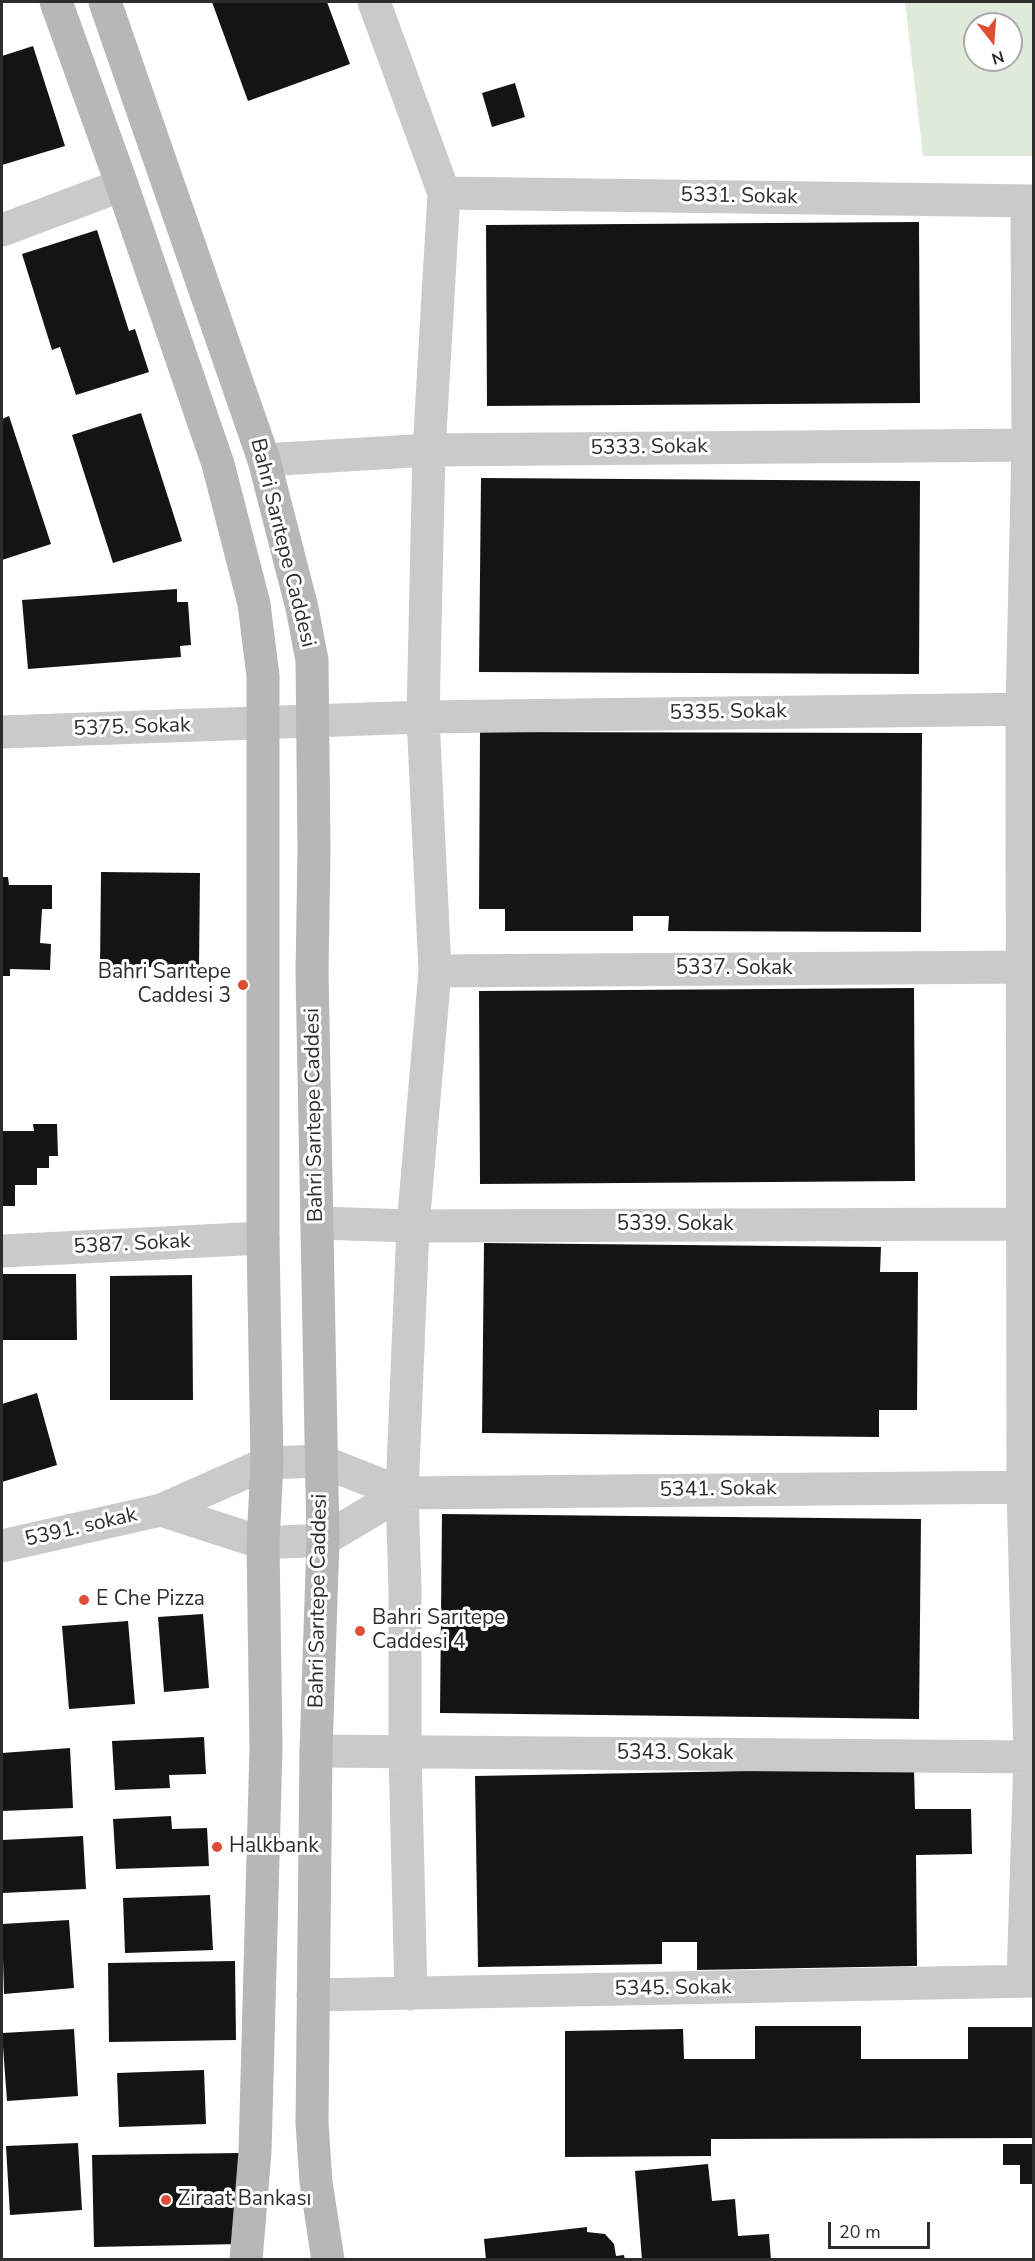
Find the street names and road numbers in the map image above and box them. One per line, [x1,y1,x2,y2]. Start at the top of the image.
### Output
street label: 5331. Sokak [680,183,798,211]
street label: 5333. Sokak [590,434,708,462]
street label: Bahri Sarıtepe Caddesi [244,436,320,650]
street label: 5335. Sokak [669,699,787,727]
street label: 5375. Sokak [73,713,191,743]
street label: 5337. Sokak [675,956,793,982]
street label: Bahri Sarıtepe Caddesi [301,1008,329,1222]
street label: 5339. Sokak [616,1212,734,1238]
street label: 5387. Sokak [73,1229,191,1261]
street label: 5341. Sokak [659,1476,777,1504]
street label: Bahri Sarıtepe Caddesi [305,1494,333,1708]
street label: 5391. sokak [22,1503,140,1553]
street label: 5343. Sokak [616,1741,734,1767]
street label: 5345. Sokak [614,1975,732,2003]

